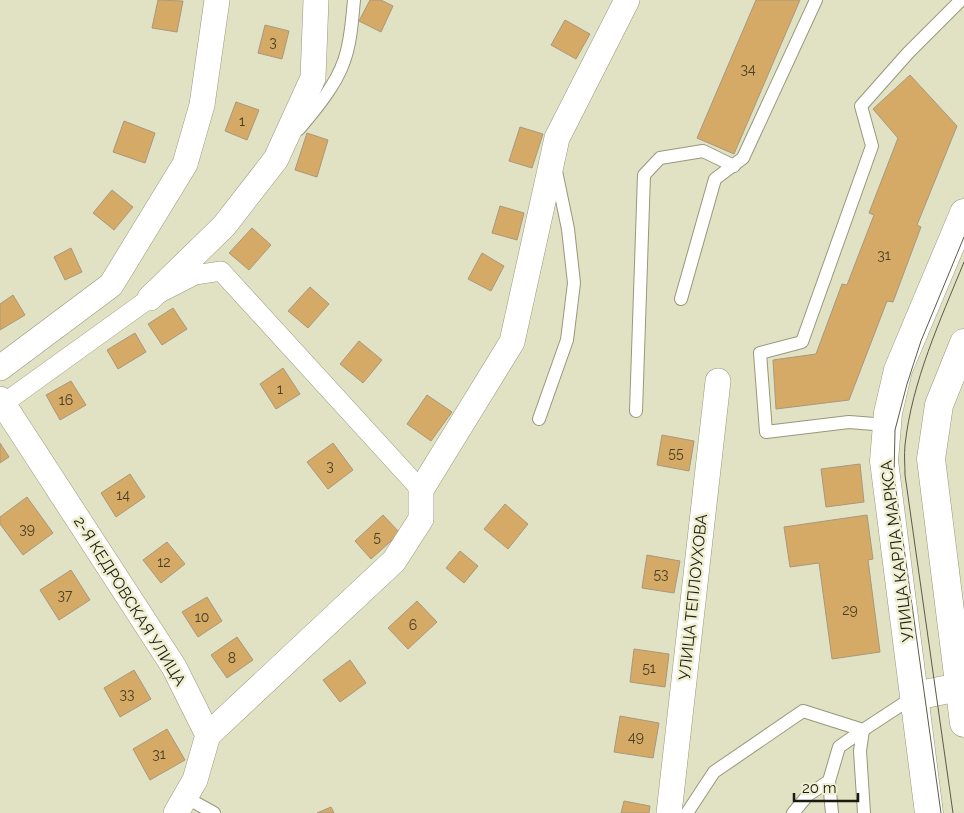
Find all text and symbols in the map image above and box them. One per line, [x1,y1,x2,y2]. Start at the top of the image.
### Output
house number: 3 [269,34,277,50]
house number: 34 [740,61,756,77]
house number: 1 [239,113,245,129]
house number: 31 [877,247,891,263]
house number: 1 [277,381,283,397]
house number: 16 [59,392,73,408]
house number: 55 [668,445,684,461]
house number: 3 [326,458,334,474]
street label: УЛИЦА КАРЛА МАРКСА [876,459,918,643]
house number: 14 [116,487,130,503]
street label: 2-Я КЕДРОВСКАЯ УЛИЦА [70,513,190,689]
street label: УЛИЦА ТЕПЛОУХОВА [675,513,711,681]
house number: 39 [19,521,35,537]
house number: 5 [373,529,381,545]
house number: 12 [157,554,171,570]
house number: 53 [653,566,669,582]
house number: 37 [58,587,73,603]
house number: 29 [842,602,858,618]
house number: 10 [195,609,209,625]
house number: 6 [409,617,417,633]
house number: 8 [228,650,236,666]
house number: 51 [642,660,656,676]
house number: 33 [120,686,134,702]
house number: 49 [628,729,644,745]
house number: 31 [152,746,166,762]
scale bar [794,770,858,802]
text: 20 m [802,779,837,797]

